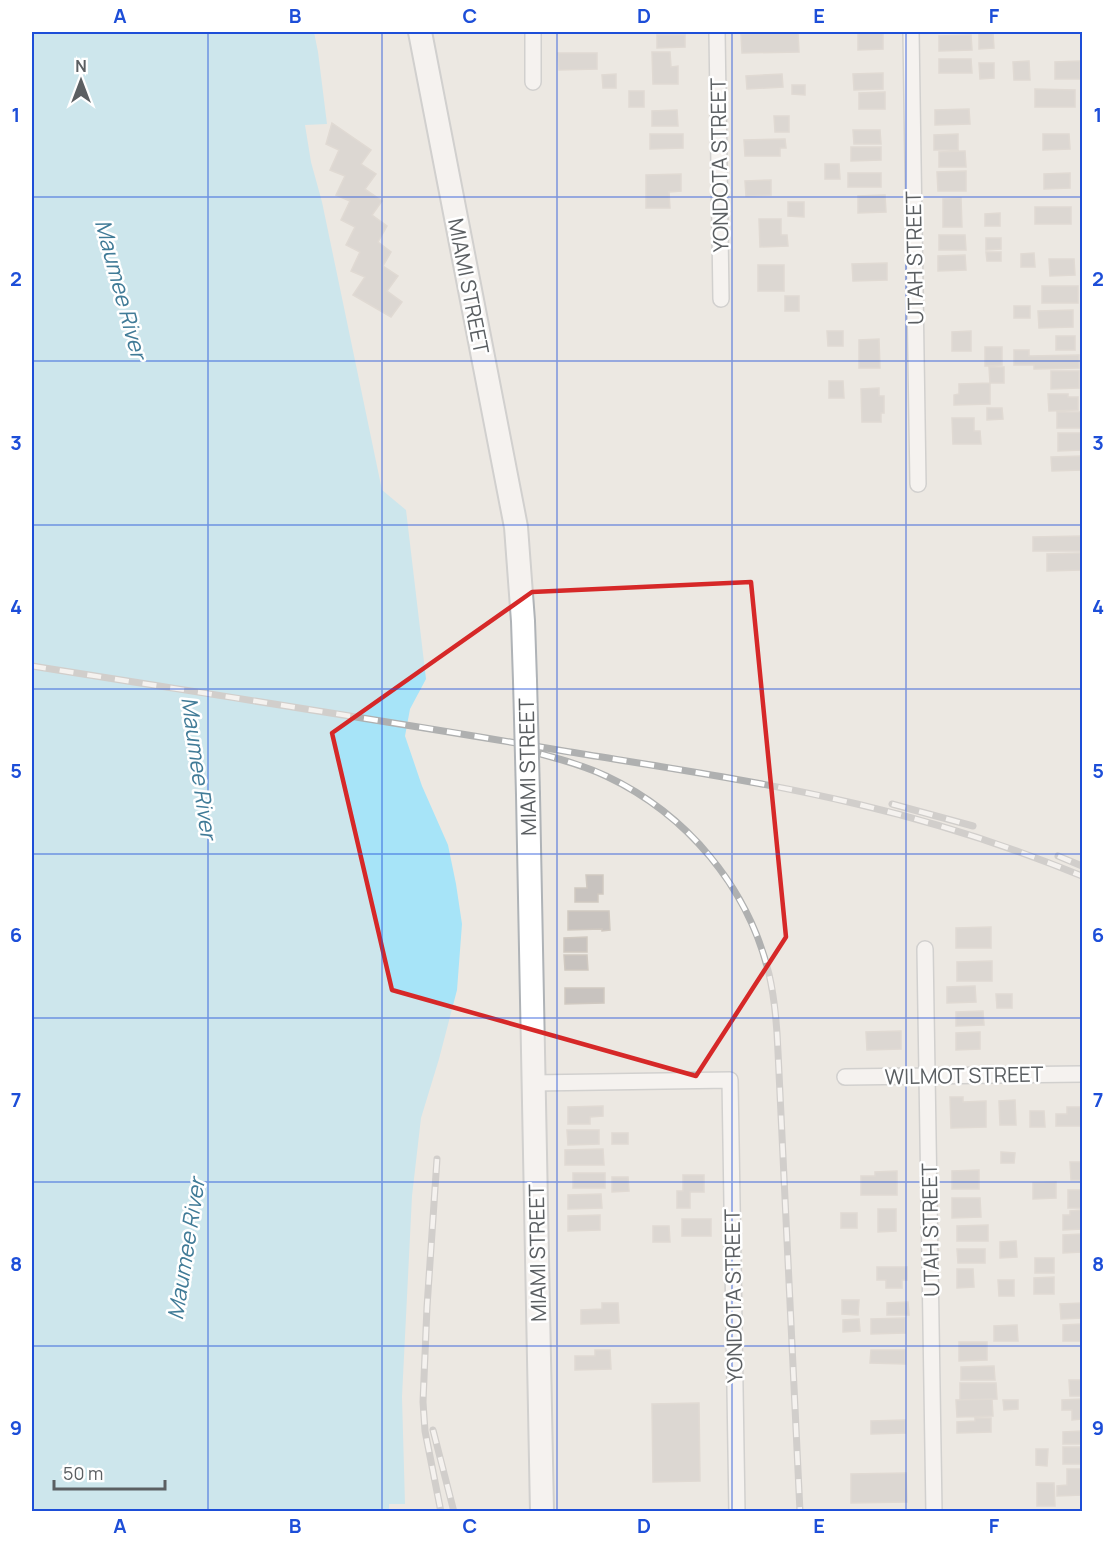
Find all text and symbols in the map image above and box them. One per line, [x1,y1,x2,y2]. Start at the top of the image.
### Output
text: A [113,2,127,29]
text: B [289,2,302,29]
text: C [463,2,477,29]
text: D [637,2,651,29]
text: E [813,2,825,29]
text: F [989,2,1000,29]
north arrow [51,51,111,111]
text: N [75,55,87,77]
street label: YONDOTA STREET [703,77,735,252]
text: 1 [12,101,20,128]
text: 1 [1094,101,1102,128]
street label: UTAH STREET [899,190,929,325]
water label: Maumee River [88,216,155,365]
street label: MIAMI STREET [442,216,496,357]
text: 2 [10,265,22,292]
text: 2 [1092,265,1104,292]
text: 3 [10,429,22,456]
text: 3 [1092,429,1104,456]
text: 4 [10,593,22,620]
text: 4 [1092,593,1104,620]
water label: Maumee River [174,695,224,844]
street label: MIAMI STREET [512,697,542,836]
text: 5 [10,757,22,784]
text: 5 [1092,757,1104,784]
text: 6 [10,921,22,948]
text: 6 [1092,921,1104,948]
street label: WILMOT STREET [884,1060,1044,1090]
text: 7 [11,1086,21,1113]
text: 7 [1093,1086,1103,1113]
street label: UTAH STREET [915,1162,945,1297]
water label: Maumee River [160,1173,212,1322]
street label: MIAMI STREET [522,1183,552,1322]
street label: YONDOTA STREET [717,1208,749,1383]
text: 8 [10,1250,22,1277]
text: 8 [1092,1250,1104,1277]
text: 9 [10,1414,22,1441]
text: 9 [1092,1414,1104,1441]
scale bar [54,1453,165,1491]
text: 50 m [63,1461,103,1485]
text: A [113,1512,127,1539]
text: B [289,1512,302,1539]
text: C [463,1512,477,1539]
text: D [637,1512,651,1539]
text: E [813,1512,825,1539]
text: F [989,1512,1000,1539]

